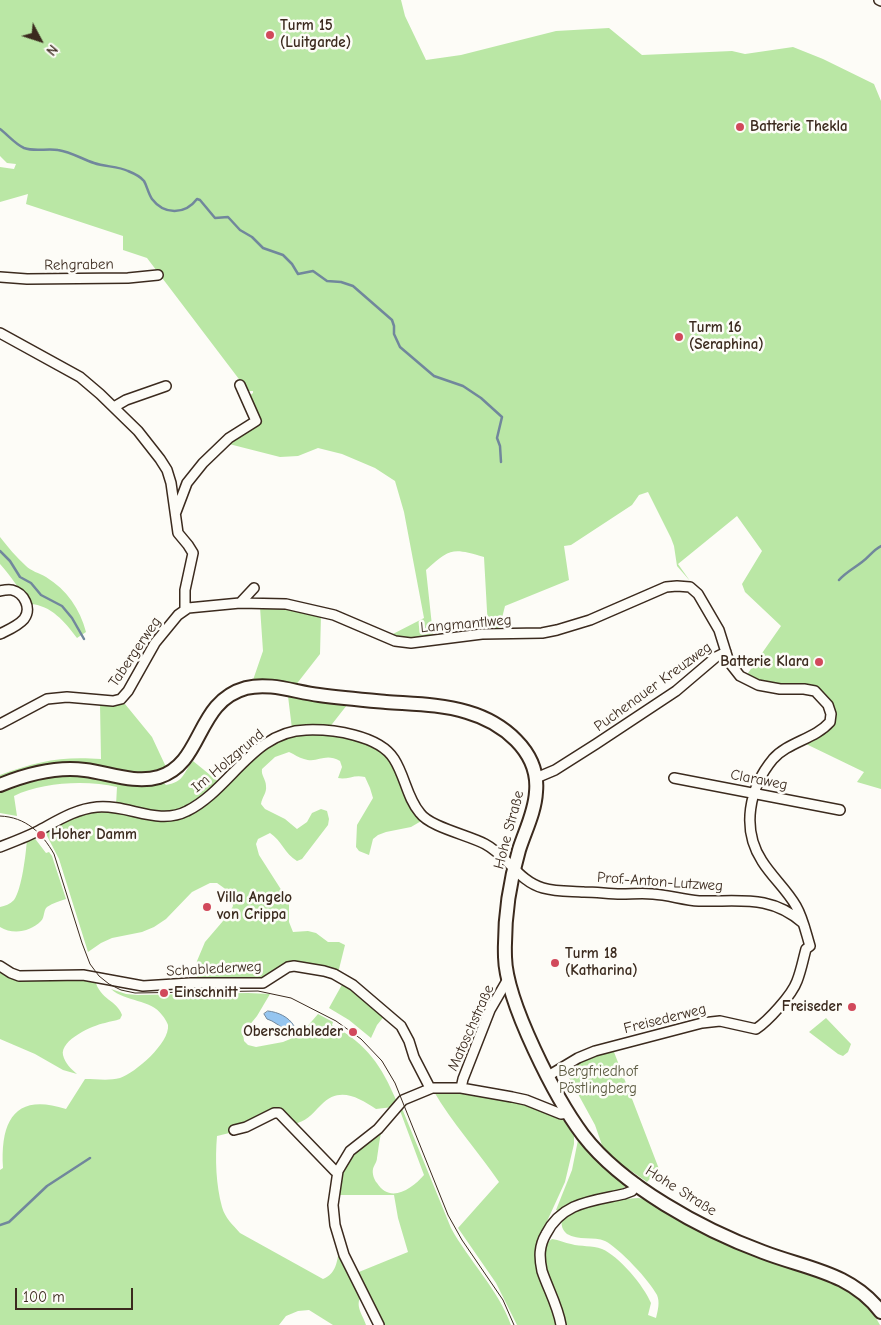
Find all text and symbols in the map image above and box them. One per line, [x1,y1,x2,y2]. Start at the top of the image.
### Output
north arrow [15,15,65,65]
place label: Turm 15 (Luitgarde) [280,17,351,52]
marker: Turm 15 (Luitgarde) [264,29,276,41]
text: N [42,41,61,59]
place label: Batterie Thekla [750,118,848,136]
marker: Batterie Thekla [734,121,746,133]
street label: Rehgraben [44,255,114,275]
place label: Turm 16 (Seraphina) [689,319,764,354]
marker: Turm 16 (Seraphina) [673,331,685,343]
street label: Langmantlweg [420,611,512,637]
street label: Tabergerweg [105,613,165,691]
street label: Puchenauer Kreuzweg [591,638,715,736]
place label: Batterie Klara [720,653,809,671]
marker: Batterie Klara [813,656,825,668]
street label: Im Holzgrund [188,725,268,797]
street label: Claraweg [729,766,789,794]
street label: Hohe Straße [490,789,528,871]
place label: Hoher Damm [51,826,137,844]
marker: Hoher Damm [35,829,47,841]
street label: Prof.-Anton-Lutzweg [596,869,724,895]
place label: Villa Angelo von Crippa [217,889,292,924]
marker: Villa Angelo von Crippa [201,901,213,913]
place label: Turm 18 (Katharina) [565,945,638,980]
marker: Turm 18 (Katharina) [549,957,561,969]
street label: Schablederweg [166,958,262,980]
street label: Matoschstraße [444,982,498,1074]
place label: Einschnitt [174,984,238,1002]
marker: Einschnitt [158,987,170,999]
place label: Freiseder [782,998,842,1016]
street label: Freisederweg [622,1000,708,1038]
marker: Freiseder [846,1001,858,1013]
place label: Oberschableder [243,1023,343,1041]
marker: Oberschableder [347,1026,359,1038]
park label: Bergfriedhof Pöstlingberg [558,1063,638,1098]
street label: Hohe Straße [642,1162,720,1220]
scale bar [18,1278,135,1310]
text: 100 m [23,1288,65,1306]

